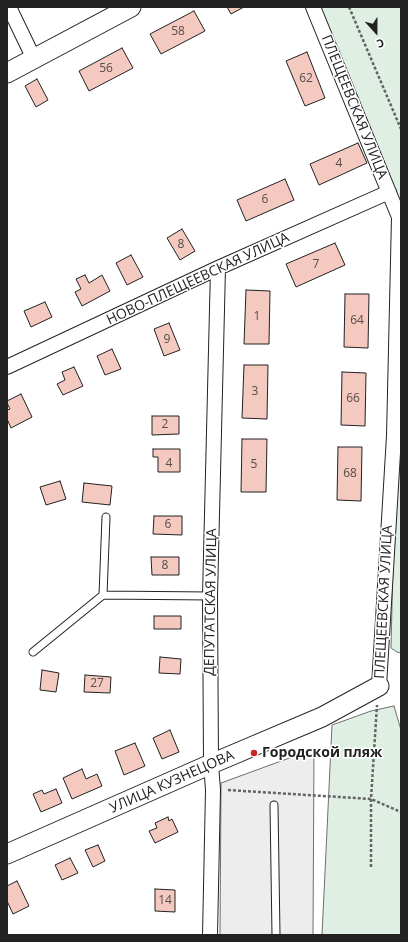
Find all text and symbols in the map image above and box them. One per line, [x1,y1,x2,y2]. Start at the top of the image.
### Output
north arrow [356,12,396,52]
house number: 58 [171,25,185,39]
street label: ПЛЕЩЕЕВСКАЯ УЛИЦА [317,32,391,182]
house number: 56 [99,62,113,76]
house number: 62 [299,72,313,86]
house number: 4 [336,157,342,171]
house number: 6 [262,193,268,207]
street label: НОВО-ПЛЕЩЕЕВСКАЯ УЛИЦА [104,229,292,329]
house number: 8 [178,238,184,252]
house number: 7 [313,258,319,272]
house number: 1 [254,310,260,324]
house number: 64 [350,314,364,328]
house number: 9 [164,333,170,347]
house number: 3 [252,385,258,399]
house number: 66 [346,392,360,406]
house number: 2 [162,418,168,432]
house number: 4 [166,457,172,471]
house number: 5 [251,458,257,472]
house number: 68 [343,467,357,481]
house number: 6 [165,518,171,532]
street label: ПЛЕЩЕЕВСКАЯ УЛИЦА [372,525,396,679]
street label: ДЕПУТАТСКАЯ УЛИЦА [201,528,221,676]
house number: 8 [162,559,168,573]
house number: 27 [90,677,104,691]
place label: Городской пляж [262,745,382,761]
street label: УЛИЦА КУЗНЕЦОВА [107,747,237,817]
marker: Городской пляж [249,748,259,758]
house number: 14 [158,894,172,908]

